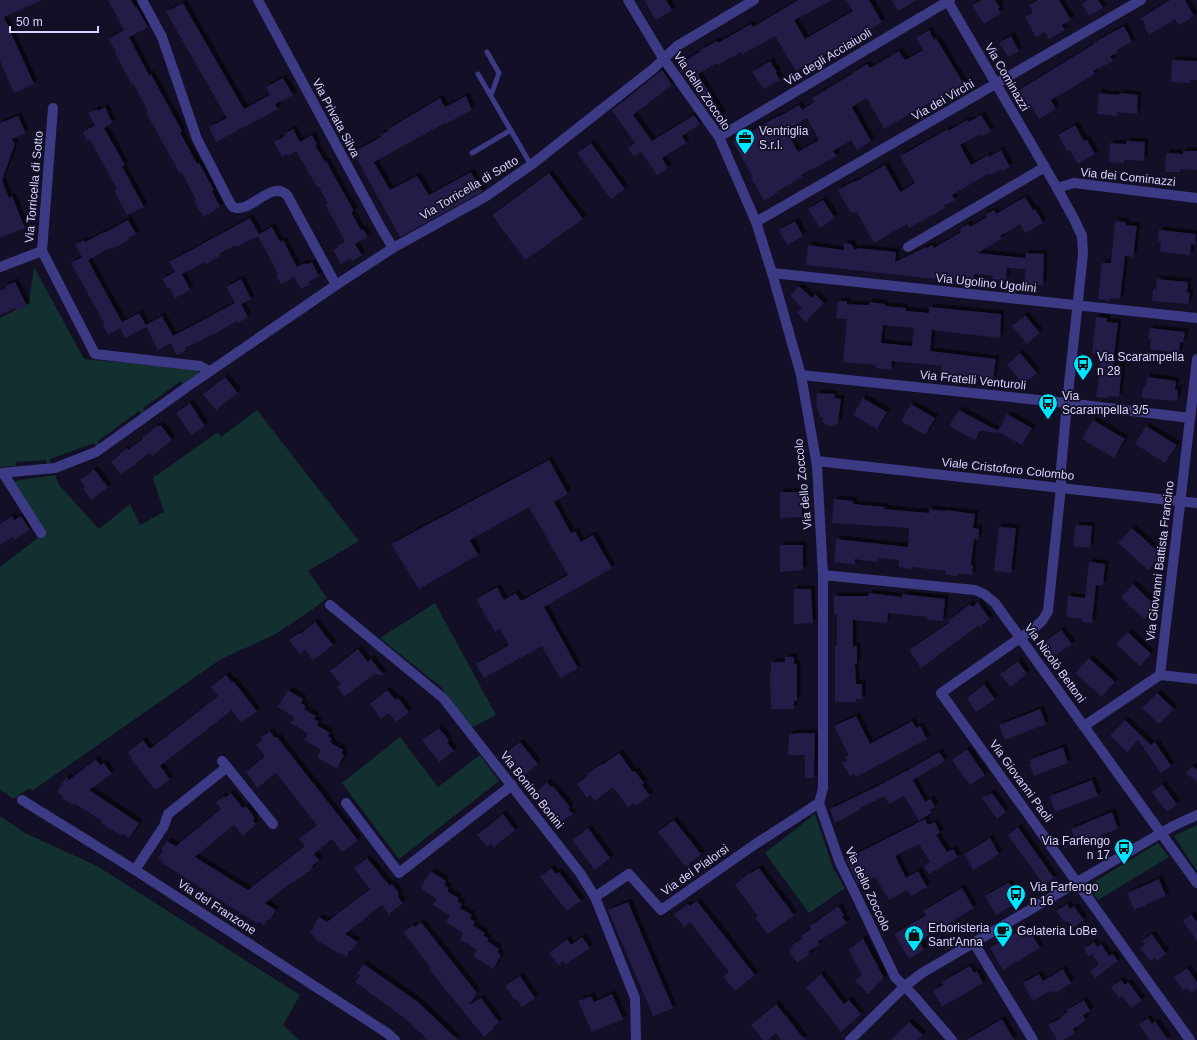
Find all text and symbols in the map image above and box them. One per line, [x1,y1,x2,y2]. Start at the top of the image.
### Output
scale bar [10,8,98,34]
text: 50 m [16,15,43,29]
street label: Via degli Acciaiuoli [782,25,874,89]
street label: Via Cominazzi [982,40,1032,114]
street label: Via dello Zoccolo [671,49,733,133]
street label: Via Privata Silva [309,76,363,160]
street label: Via dei Virchi [909,77,977,123]
place label: Ventriglia S.r.l. [759,124,809,152]
office icon: Ventriglia S.r.l. [734,127,756,155]
street label: Via Torricella di Sotto [22,130,46,244]
street label: Via Torricella di Sotto [417,153,521,223]
street label: Via dei Cominazzi [1080,165,1176,189]
street label: Via Ugolino Ugolini [935,271,1037,295]
place label: Via Scarampella n 28 [1097,350,1184,378]
bus stop icon: Via Scarampella n 28 [1072,353,1094,381]
street label: Via Fratelli Venturoli [919,367,1027,393]
place label: Via Scarampella 3/5 [1062,389,1149,417]
bus stop icon: Via Scarampella 3/5 [1037,392,1059,420]
street label: Via dello Zoccolo [791,438,815,530]
street label: Viale Cristoforo Colombo [941,455,1075,483]
street label: Via Giovanni Battista Francino [1143,480,1177,642]
street label: Via Nicolò Bettoni [1022,621,1088,705]
street label: Via Giovanni Paoli [987,737,1055,825]
street label: Via Bonino Bonini [497,748,567,832]
place label: Via Farfengo n 17 [1042,834,1110,862]
bus stop icon: Via Farfengo n 17 [1113,837,1135,865]
street label: Via dei Pialorsi [659,842,731,898]
street label: Via dello Zoccolo [842,845,894,934]
street label: Via del Franzone [175,876,259,938]
place label: Via Farfengo n 16 [1030,880,1099,908]
bus stop icon: Via Farfengo n 16 [1005,883,1027,911]
cafe icon: Gelateria LoBe [992,920,1014,948]
place label: Erboristeria Sant'Anna [928,921,990,949]
shop icon: Erboristeria Sant'Anna [903,924,925,952]
place label: Gelateria LoBe [1017,924,1097,938]

